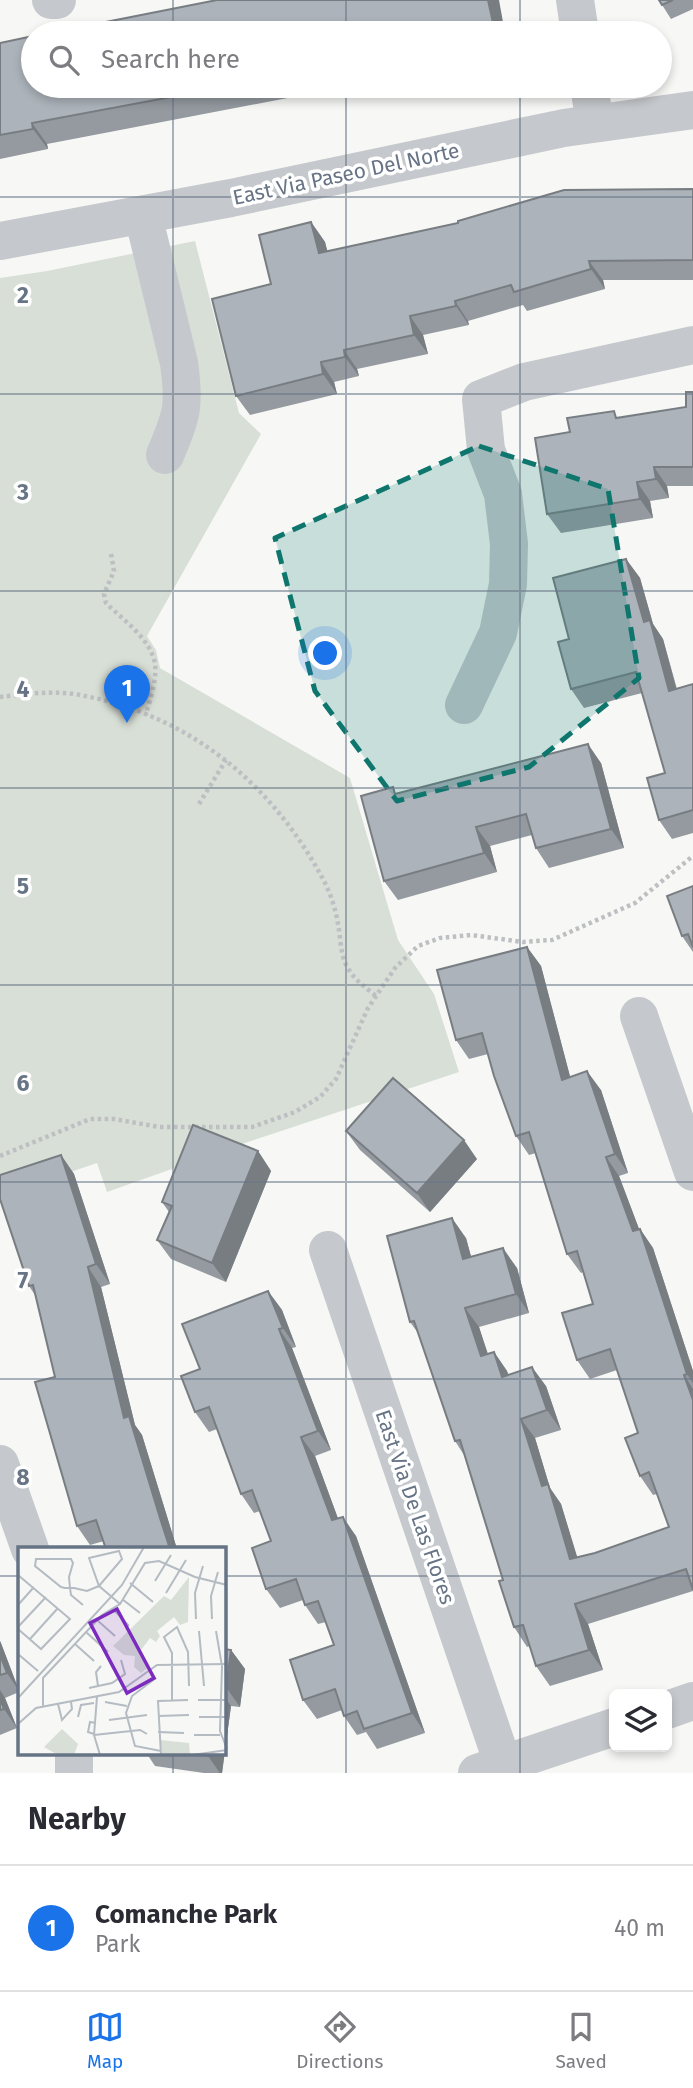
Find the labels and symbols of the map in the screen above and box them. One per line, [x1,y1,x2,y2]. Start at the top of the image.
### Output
street label: East Via Paseo Del Norte [230,137,462,211]
text: 2 [17,281,29,309]
text: 3 [16,478,29,506]
your location [308,636,342,670]
pin: 1 [104,665,150,723]
text: 4 [17,675,30,703]
text: 5 [17,872,29,900]
text: 6 [17,1069,30,1097]
text: 7 [18,1266,29,1294]
street label: East Via De Las Flores [369,1406,461,1608]
text: 8 [16,1463,30,1491]
inset map [18,1547,226,1756]

